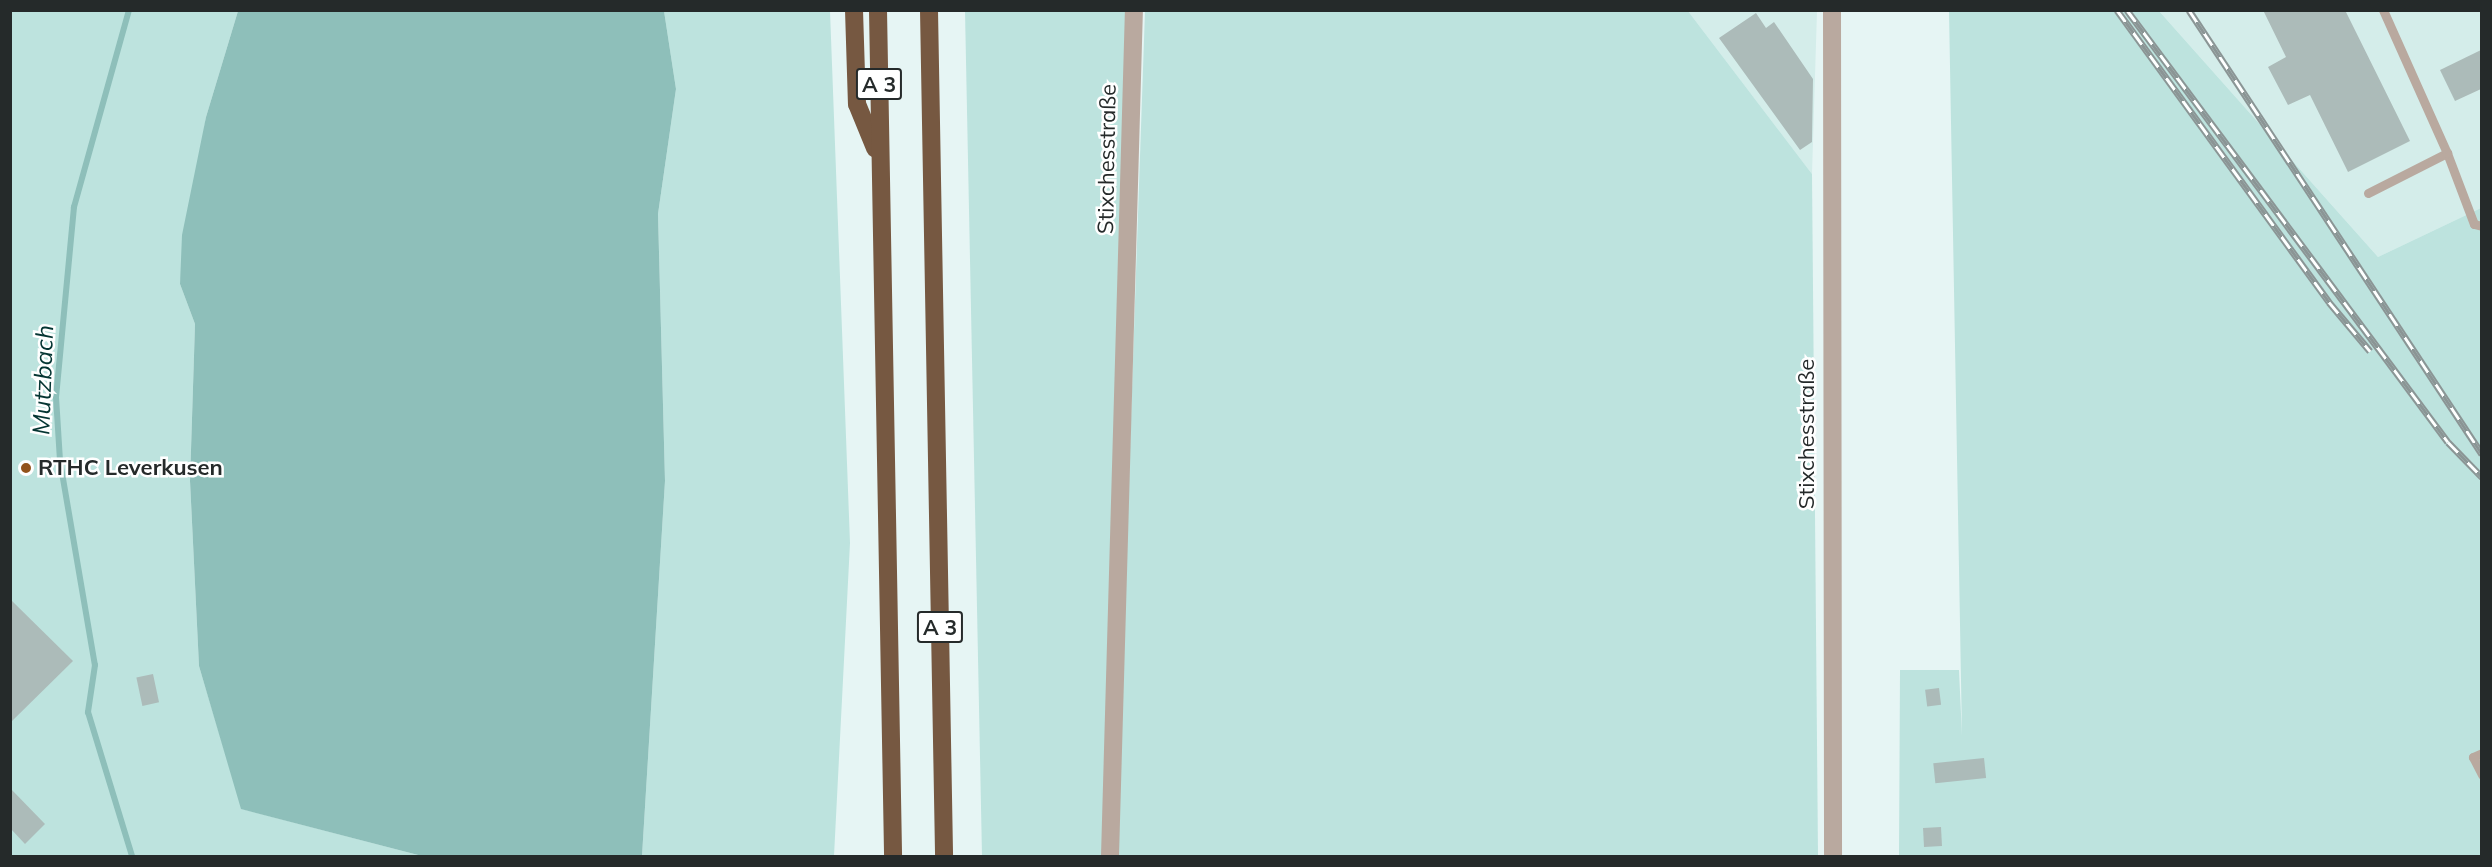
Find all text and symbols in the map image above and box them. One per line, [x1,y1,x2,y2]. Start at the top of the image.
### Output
road number: A 3 [855,66,903,102]
street label: Stixchesstraße [1092,84,1122,234]
water label: Mutzbach [27,325,59,435]
street label: Stixchesstraße [1794,359,1820,509]
place label: RTHC Leverkusen [38,455,223,481]
marker: RTHC Leverkusen [19,461,33,475]
road number: A 3 [916,609,964,645]

